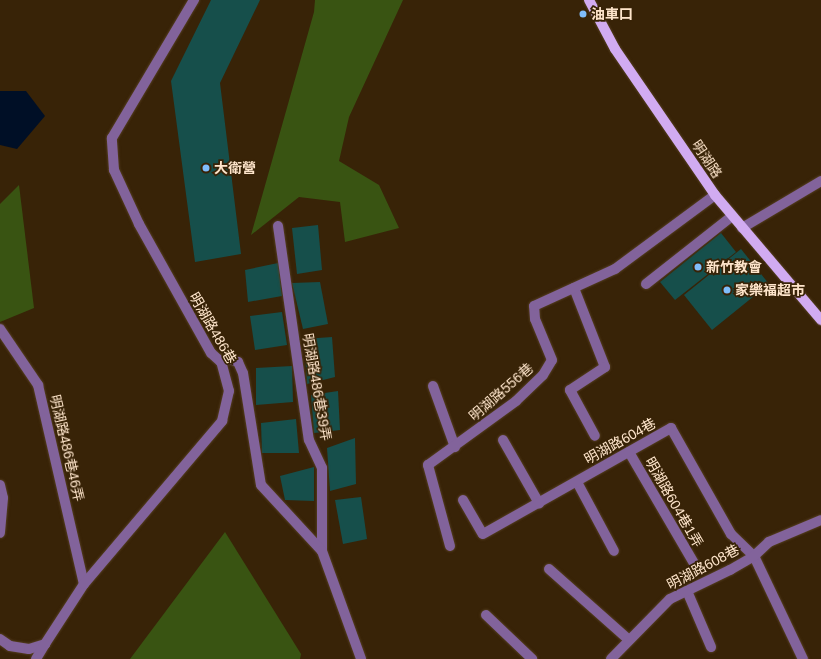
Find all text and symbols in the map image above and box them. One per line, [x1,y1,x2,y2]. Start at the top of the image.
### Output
place label: 油車口 [591,6,633,22]
marker: 油車口 [578,9,588,19]
street label: 明湖路 [688,137,726,181]
place label: 大衛營 [214,160,256,176]
marker: 大衛營 [201,163,211,173]
place label: 新竹教會 [706,259,762,275]
marker: 新竹教會 [693,262,703,272]
place label: 家樂福超市 [735,282,805,298]
marker: 家樂福超市 [722,285,732,295]
street label: 明湖路486巷 [186,289,240,367]
street label: 明湖路486巷39弄 [299,332,335,442]
street label: 明湖路556巷 [466,360,536,424]
street label: 明湖路486巷46弄 [47,393,87,503]
street label: 明湖路604巷 [581,414,659,468]
street label: 明湖路604巷1弄 [641,454,707,550]
street label: 明湖路608巷 [664,541,742,593]

